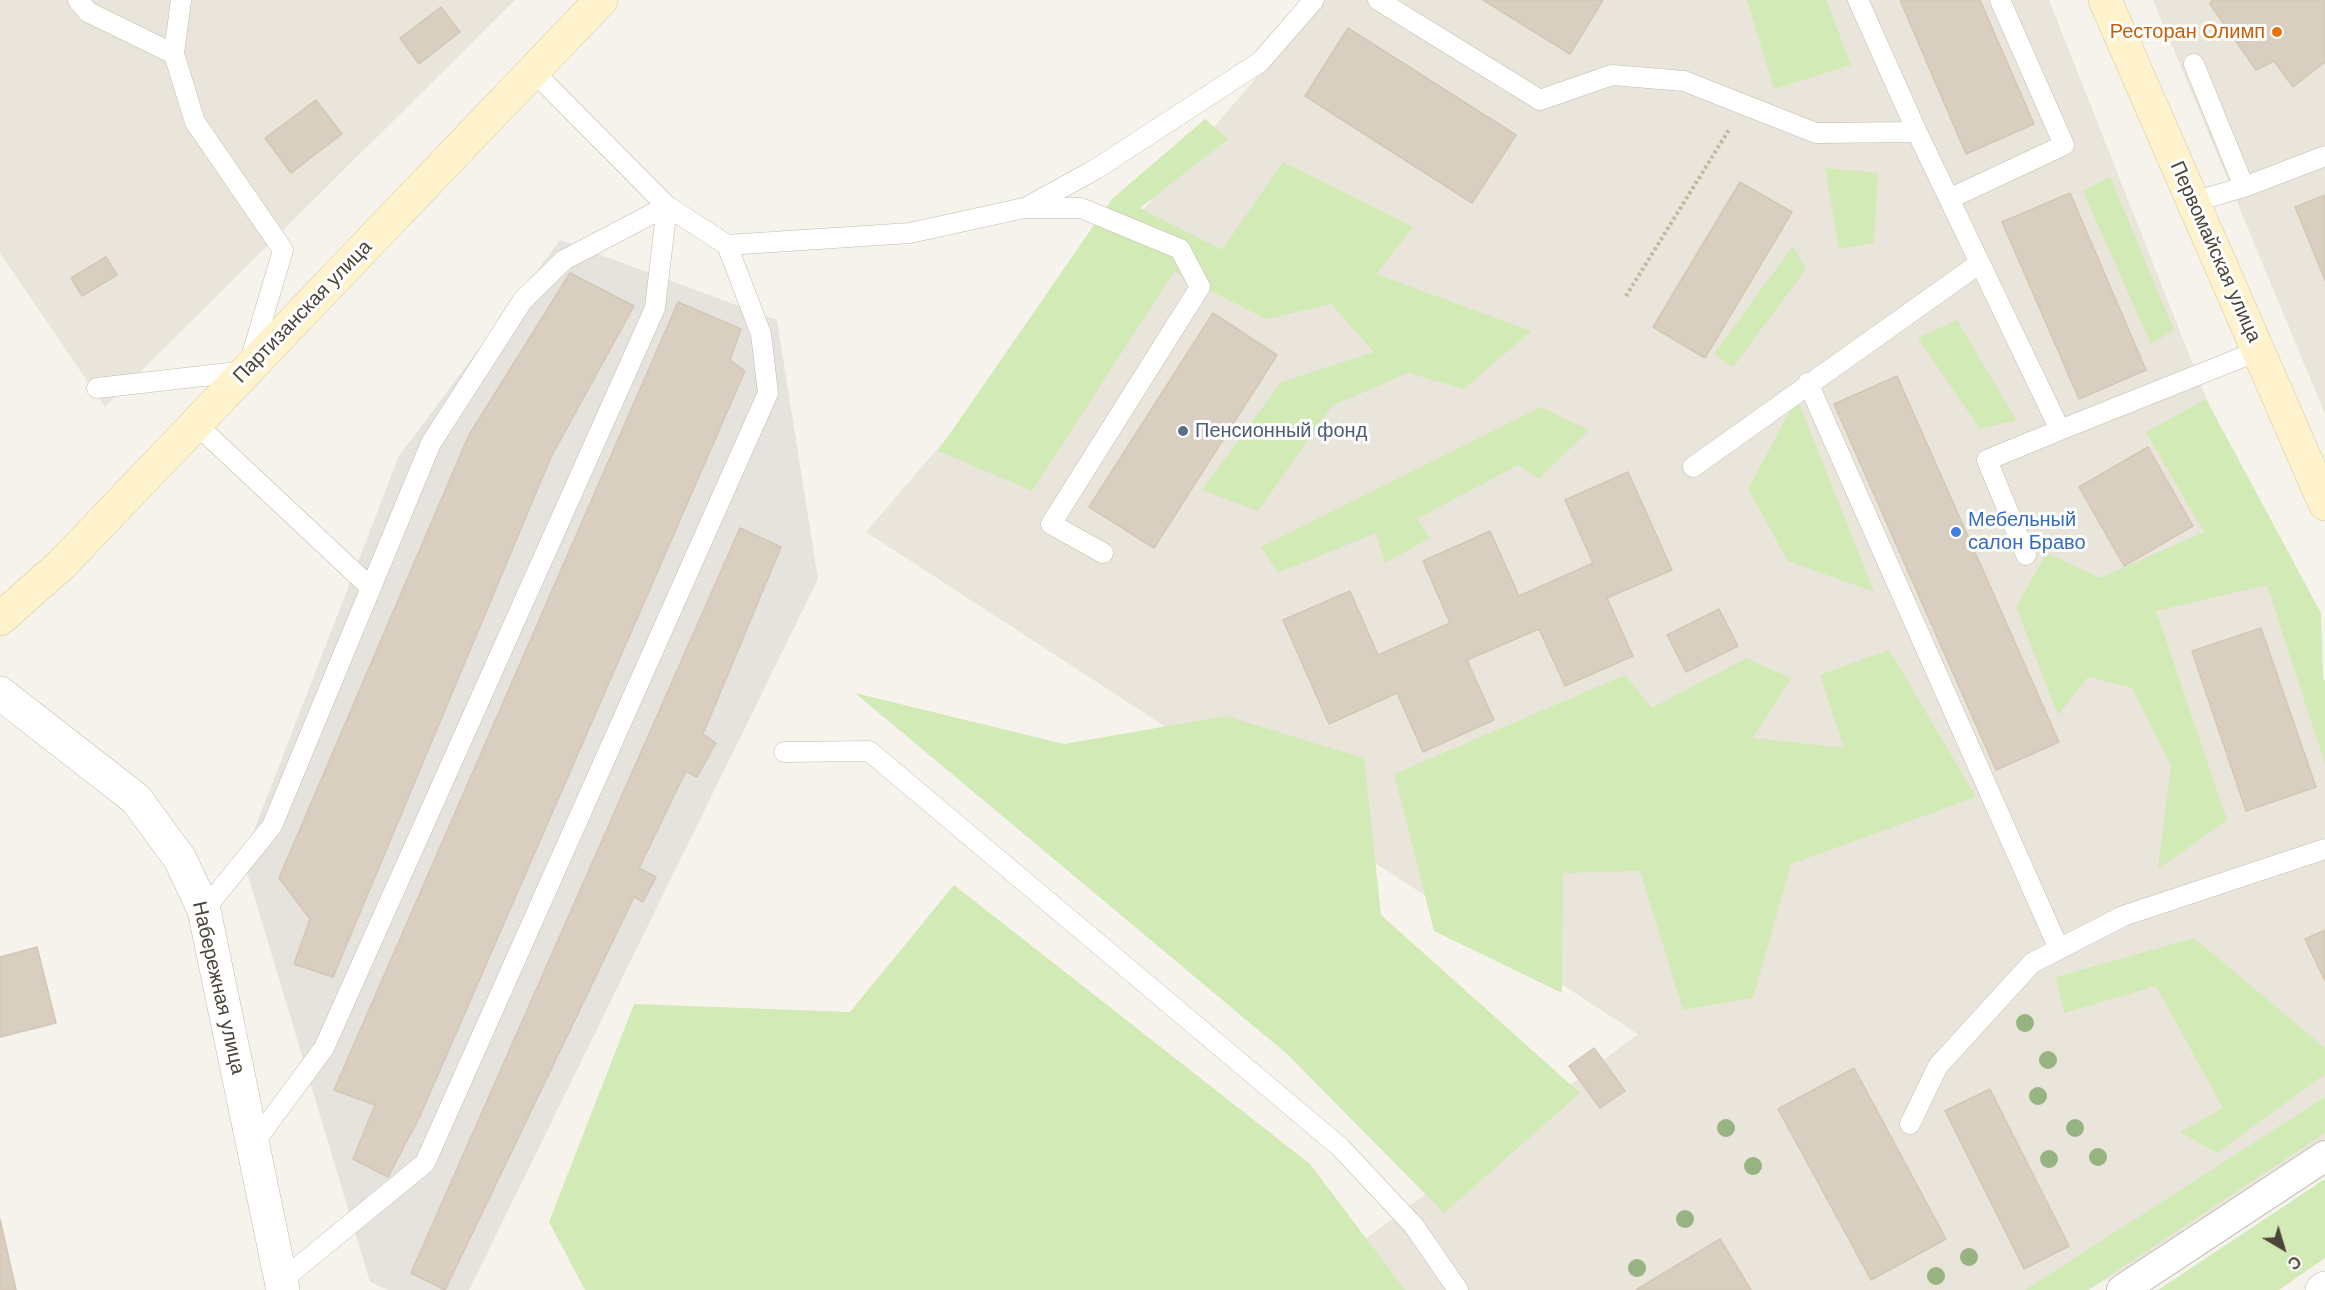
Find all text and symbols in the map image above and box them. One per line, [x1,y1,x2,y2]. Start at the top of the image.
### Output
place label: Ресторан Олимп [2110,20,2265,44]
marker: Ресторан Олимп [2270,25,2284,39]
street label: Первомайская улица [2164,158,2266,346]
street label: Партизанская улица [229,235,377,389]
place label: Пенсионный фонд [1195,419,1367,443]
marker: Пенсионный фонд [1176,424,1190,438]
place label: Мебельный салон Браво [1968,508,2086,555]
marker: Мебельный салон Браво [1949,525,1963,539]
street label: Набережная улица [186,899,250,1077]
north arrow [2253,1218,2313,1278]
text: С [2285,1252,2304,1273]

